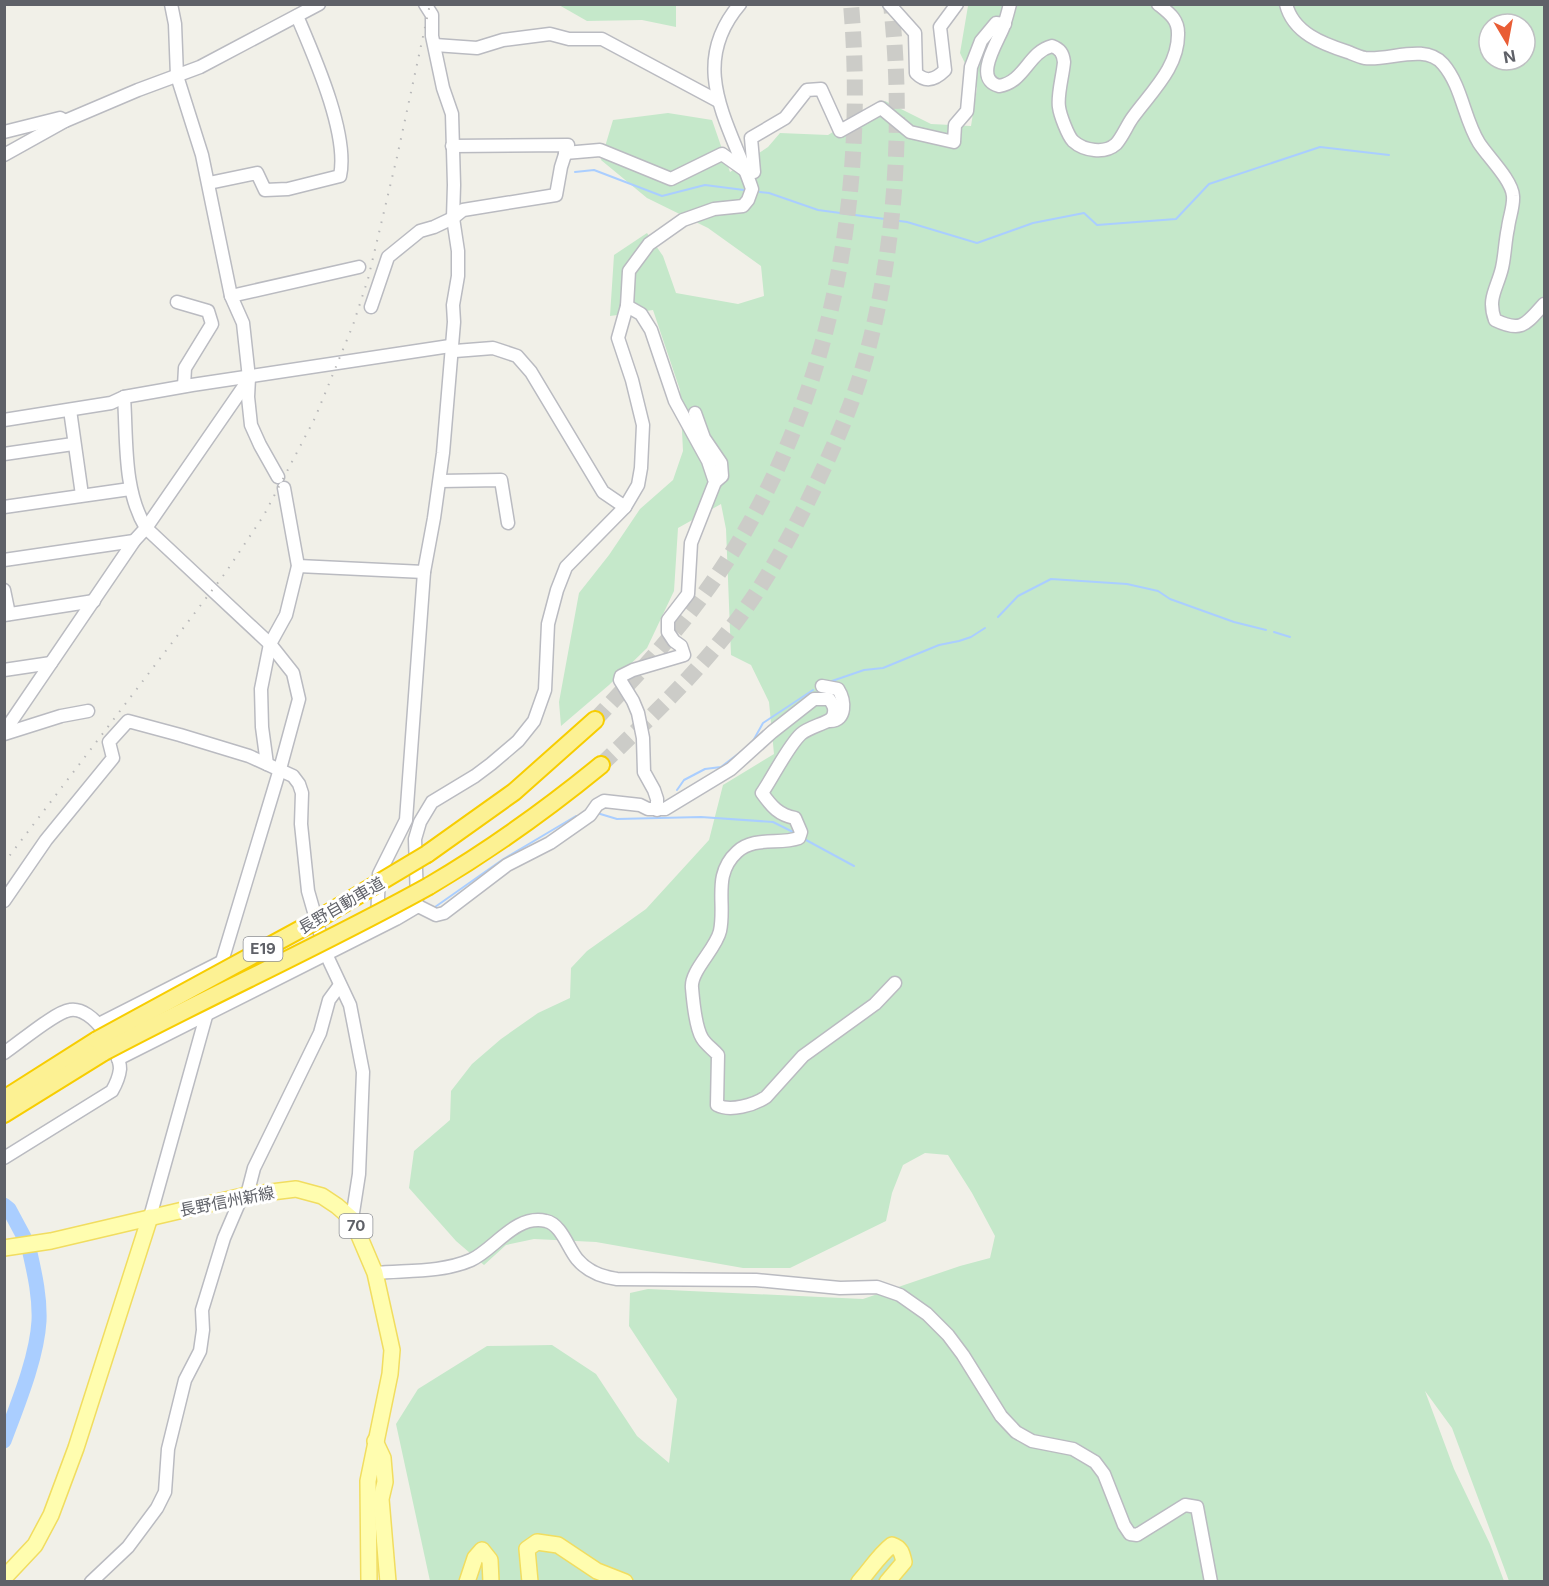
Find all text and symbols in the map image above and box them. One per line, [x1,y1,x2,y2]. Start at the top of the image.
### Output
north arrow [1477,12,1537,72]
text: N [1502,46,1517,68]
street label: 長野自動車道 [294,872,388,938]
road number: E19 [244,937,282,961]
street label: 長野信州新線 [178,1182,276,1220]
road number: 70 [340,1214,372,1238]

